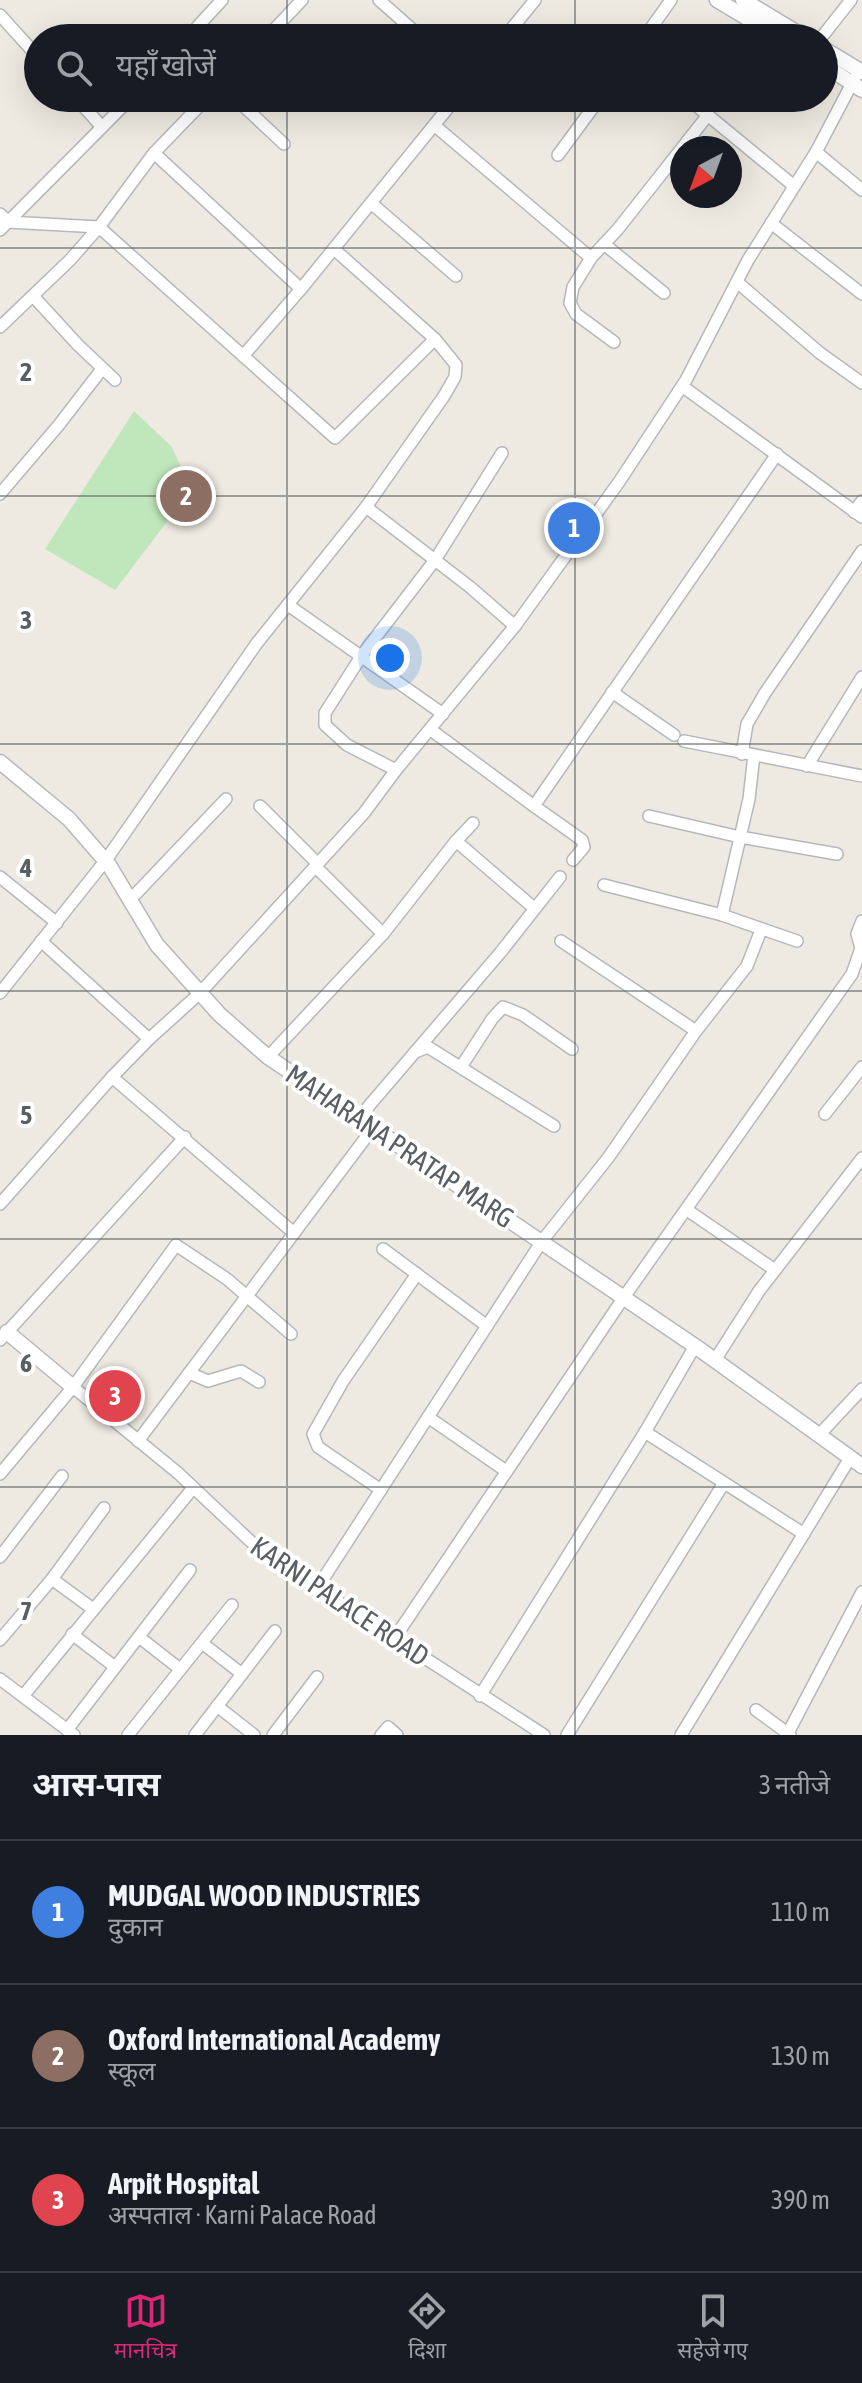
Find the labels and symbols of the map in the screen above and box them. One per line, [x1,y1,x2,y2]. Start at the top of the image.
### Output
north arrow [670,136,742,208]
text: 2 [20,357,32,387]
pin: 2 [160,466,212,526]
pin: 1 [548,498,600,558]
text: 3 [20,605,32,635]
your location [370,638,410,678]
text: 4 [19,853,32,883]
street label: MAHARANA PRATAP MARG [280,1058,520,1234]
text: 5 [20,1100,32,1130]
text: 6 [20,1348,32,1378]
pin: 3 [89,1366,141,1426]
street label: KARNI PALACE ROAD [245,1530,435,1672]
text: 7 [20,1596,32,1626]

